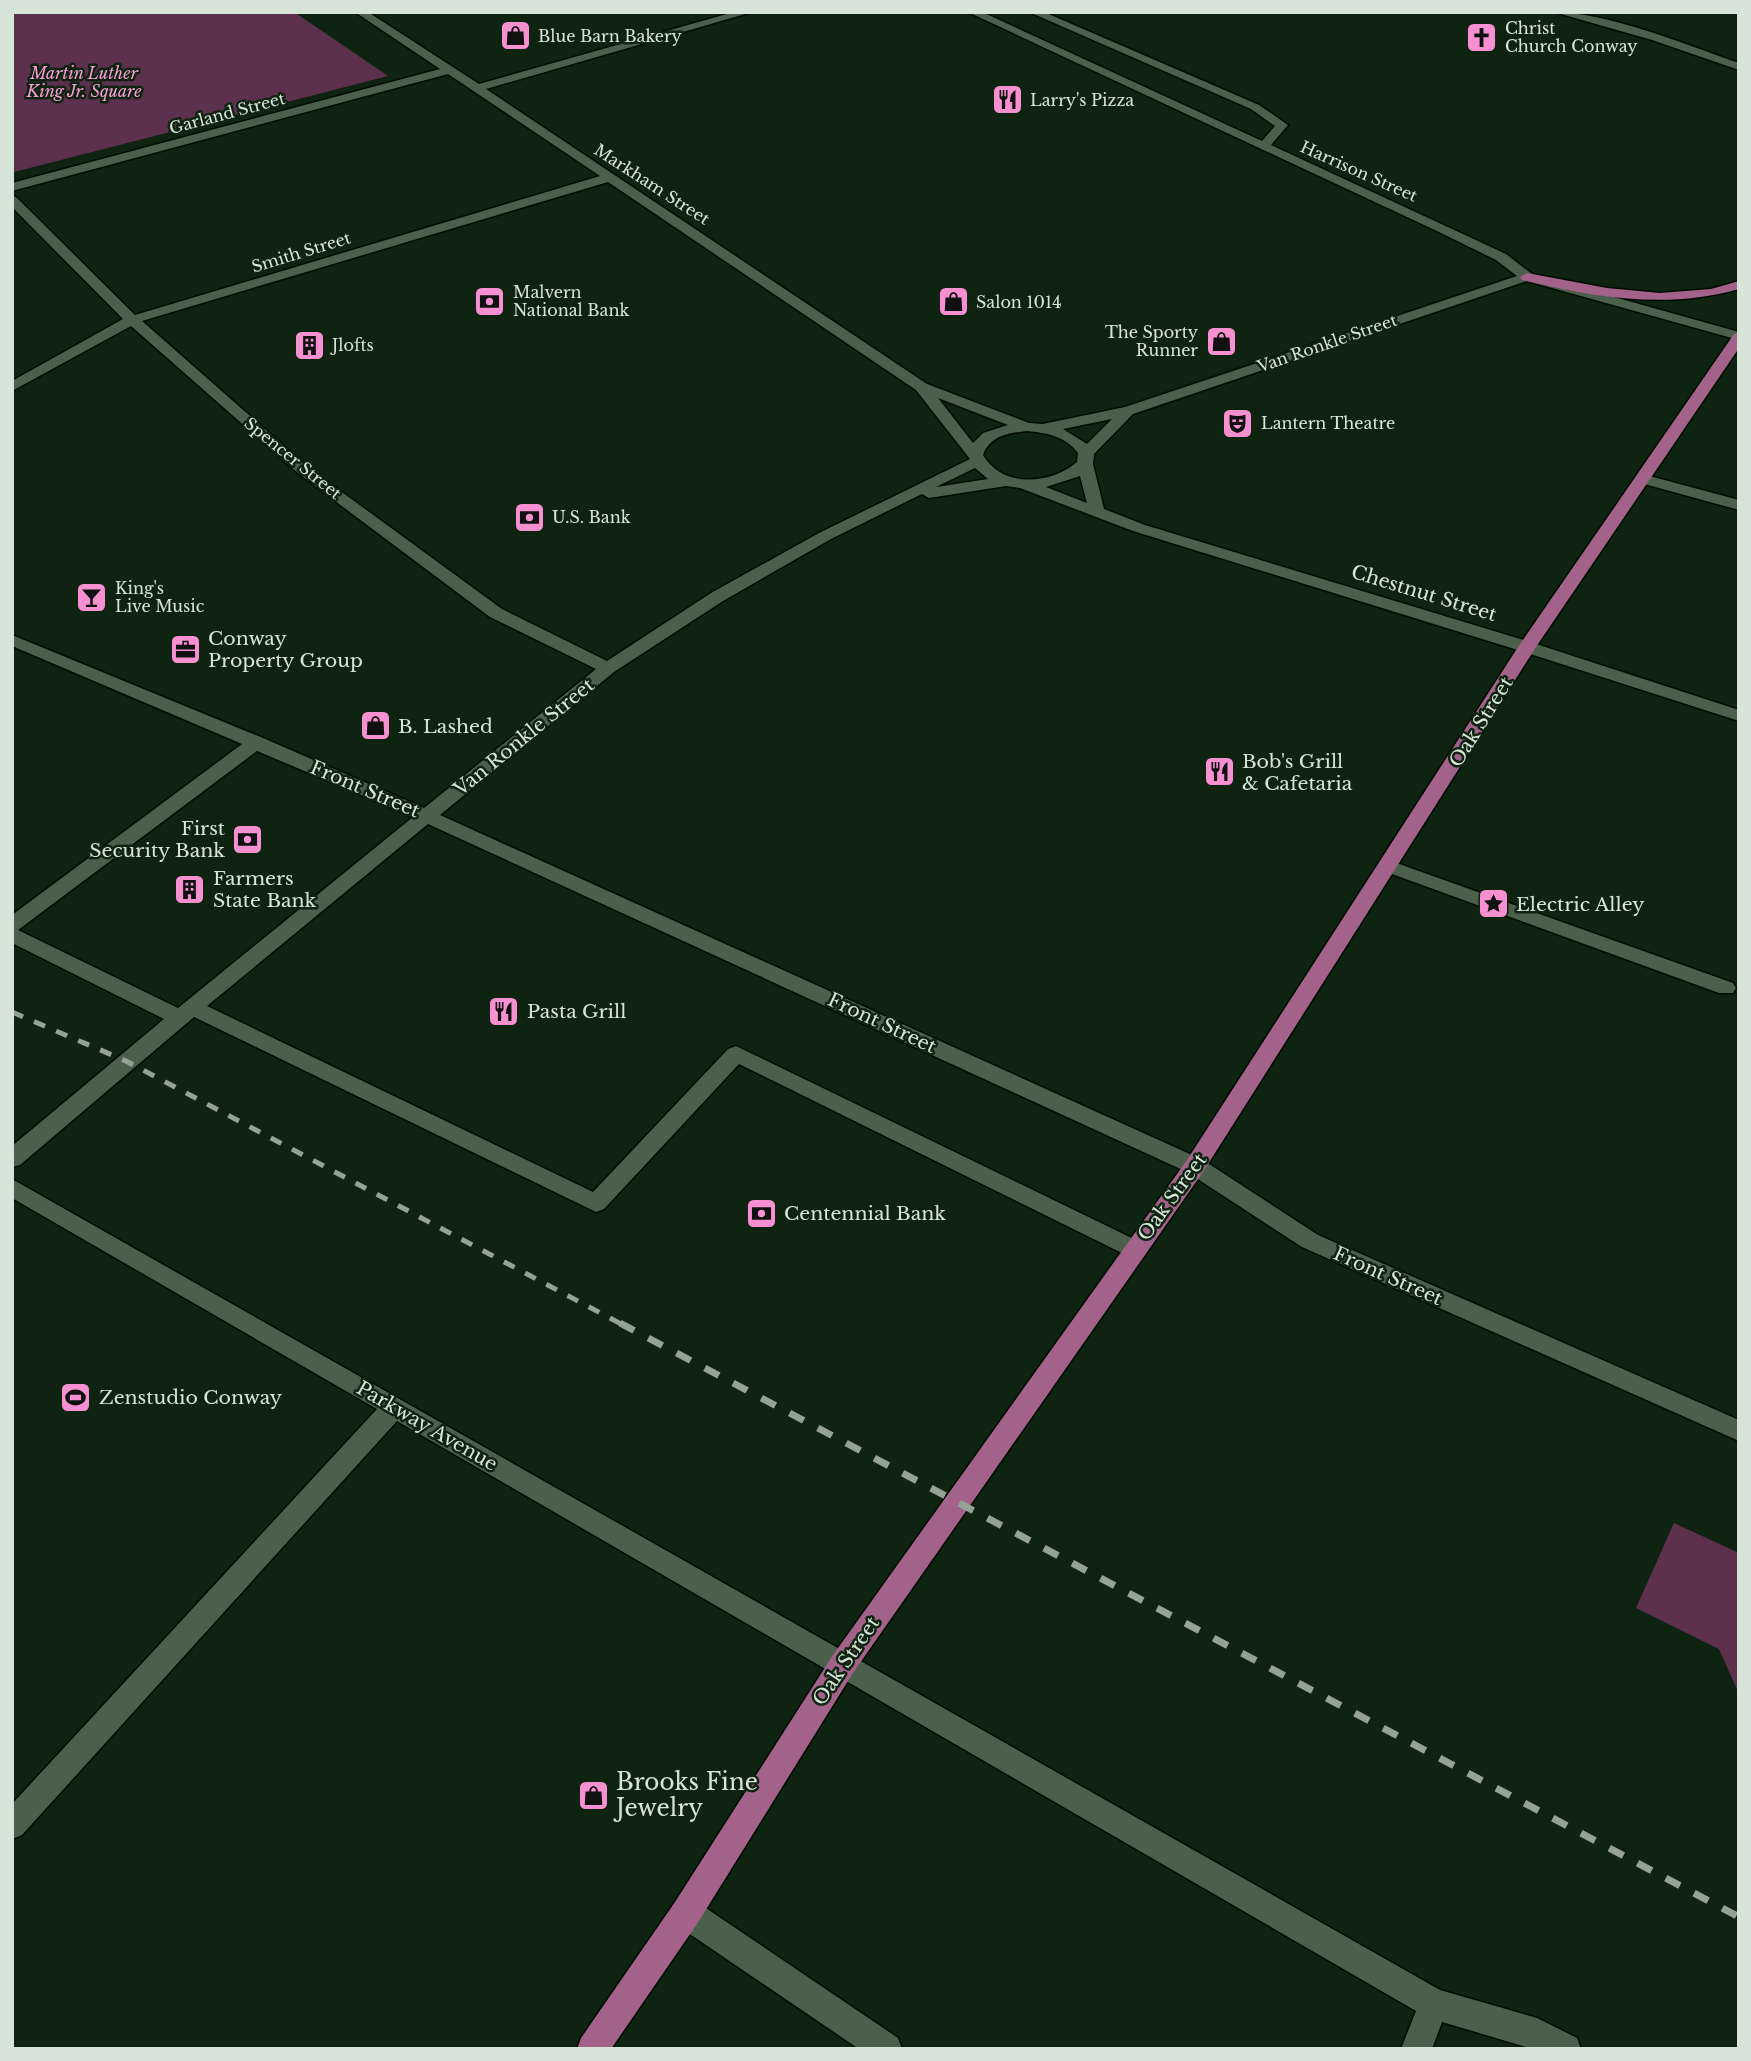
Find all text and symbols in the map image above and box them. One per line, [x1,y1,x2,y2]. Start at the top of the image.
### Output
place label: Christ Church Conway [1505,18,1638,56]
shop icon: Blue Barn Bakery [498,19,532,53]
church icon: Christ Church Conway [1465,20,1499,54]
place label: Blue Barn Bakery [538,26,683,46]
park label: Martin Luther King Jr. Square [26,63,142,101]
restaurant icon: Larry's Pizza [990,83,1024,117]
street label: Garland Street [167,88,287,138]
place label: Larry's Pizza [1030,90,1134,110]
street label: Harrison Street [1297,136,1421,206]
street label: Markham Street [591,139,713,229]
street label: Smith Street [249,227,353,277]
place label: Malvern National Bank [513,282,630,320]
bank icon: Malvern National Bank [473,284,507,318]
shop icon: Salon 1014 [936,285,970,319]
place label: Salon 1014 [976,292,1062,312]
street label: Van Ronkle Street [1254,310,1399,377]
place label: The Sporty Runner [1105,322,1199,360]
shop icon: The Sporty Runner [1204,324,1238,358]
building icon: Jlofts [292,328,326,362]
place label: Jlofts [330,335,374,355]
theatre icon: Lantern Theatre [1221,406,1255,440]
street label: Spencer Street [240,413,346,503]
place label: Lantern Theatre [1261,413,1395,433]
bank icon: U.S. Bank [512,500,546,534]
place label: U.S. Bank [552,507,631,527]
street label: Chestnut Street [1349,560,1500,626]
place label: King's Live Music [115,578,205,616]
bar icon: King's Live Music [75,580,109,614]
place label: Conway Property Group [208,627,363,672]
office icon: Conway Property Group [168,632,202,666]
street label: Oak Street [1444,672,1518,772]
street label: Van Ronkle Street [448,673,599,801]
shop icon: B. Lashed [358,709,392,743]
place label: B. Lashed [398,715,493,738]
place label: Bob's Grill & Cafetaria [1242,750,1353,795]
restaurant icon: Bob's Grill & Cafetaria [1202,755,1236,789]
street label: Front Street [307,756,424,823]
place label: First Security Bank [89,817,226,862]
bank icon: First Security Bank [231,822,265,856]
place label: Farmers State Bank [213,867,317,912]
building icon: Farmers State Bank [173,872,207,906]
place icon: Electric Alley [1476,887,1510,921]
place label: Electric Alley [1516,893,1644,916]
street label: Front Street [824,988,940,1058]
restaurant icon: Pasta Grill [487,994,521,1028]
place label: Pasta Grill [527,1000,626,1023]
street label: Oak Street [1133,1148,1212,1245]
bank icon: Centennial Bank [744,1196,778,1230]
place label: Centennial Bank [784,1202,946,1225]
street label: Front Street [1330,1242,1447,1311]
street label: Parkway Avenue [352,1376,502,1476]
sports icon: Zenstudio Conway [59,1380,93,1414]
place label: Zenstudio Conway [99,1386,282,1409]
street label: Oak Street [808,1611,885,1710]
place label: Brooks Fine Jewelry [613,1768,758,1822]
shop icon: Brooks Fine Jewelry [576,1778,610,1812]

